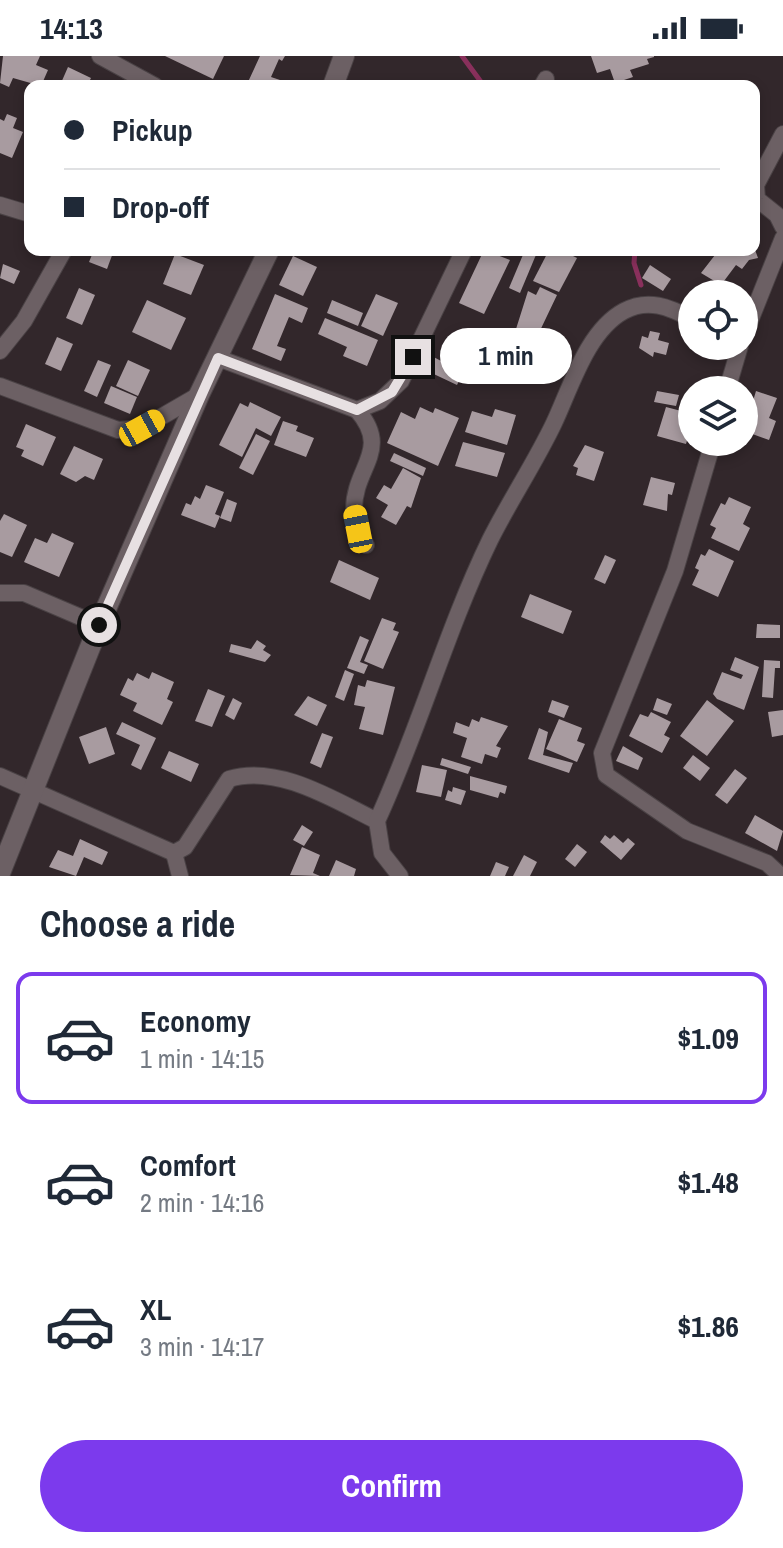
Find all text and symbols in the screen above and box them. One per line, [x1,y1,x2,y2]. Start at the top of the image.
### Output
text: 14:13 [40,8,103,48]
text: Pickup [112,110,193,150]
text: Drop-off [112,187,209,227]
map controls [678,280,758,456]
button: locate [678,280,758,360]
callout: 1 min [441,329,573,385]
text: 1 min [478,338,534,373]
route end [395,339,431,375]
button: layers [678,376,758,456]
car [115,406,169,450]
car [342,503,374,555]
route start [81,607,117,643]
text: Choose a ride [40,900,235,948]
text: Economy [140,1001,251,1041]
icon: car [44,1002,116,1074]
text: $1.09 [677,1018,739,1058]
text: 1 min · 14:15 [140,1041,264,1076]
text: Comfort [140,1145,236,1185]
icon: car [44,1146,116,1218]
text: $1.48 [677,1162,739,1202]
text: 2 min · 14:16 [140,1185,264,1220]
text: XL [140,1289,171,1329]
icon: car [44,1290,116,1362]
text: $1.86 [677,1306,739,1346]
text: 3 min · 14:17 [140,1329,264,1364]
button: Confirm [40,1440,743,1532]

